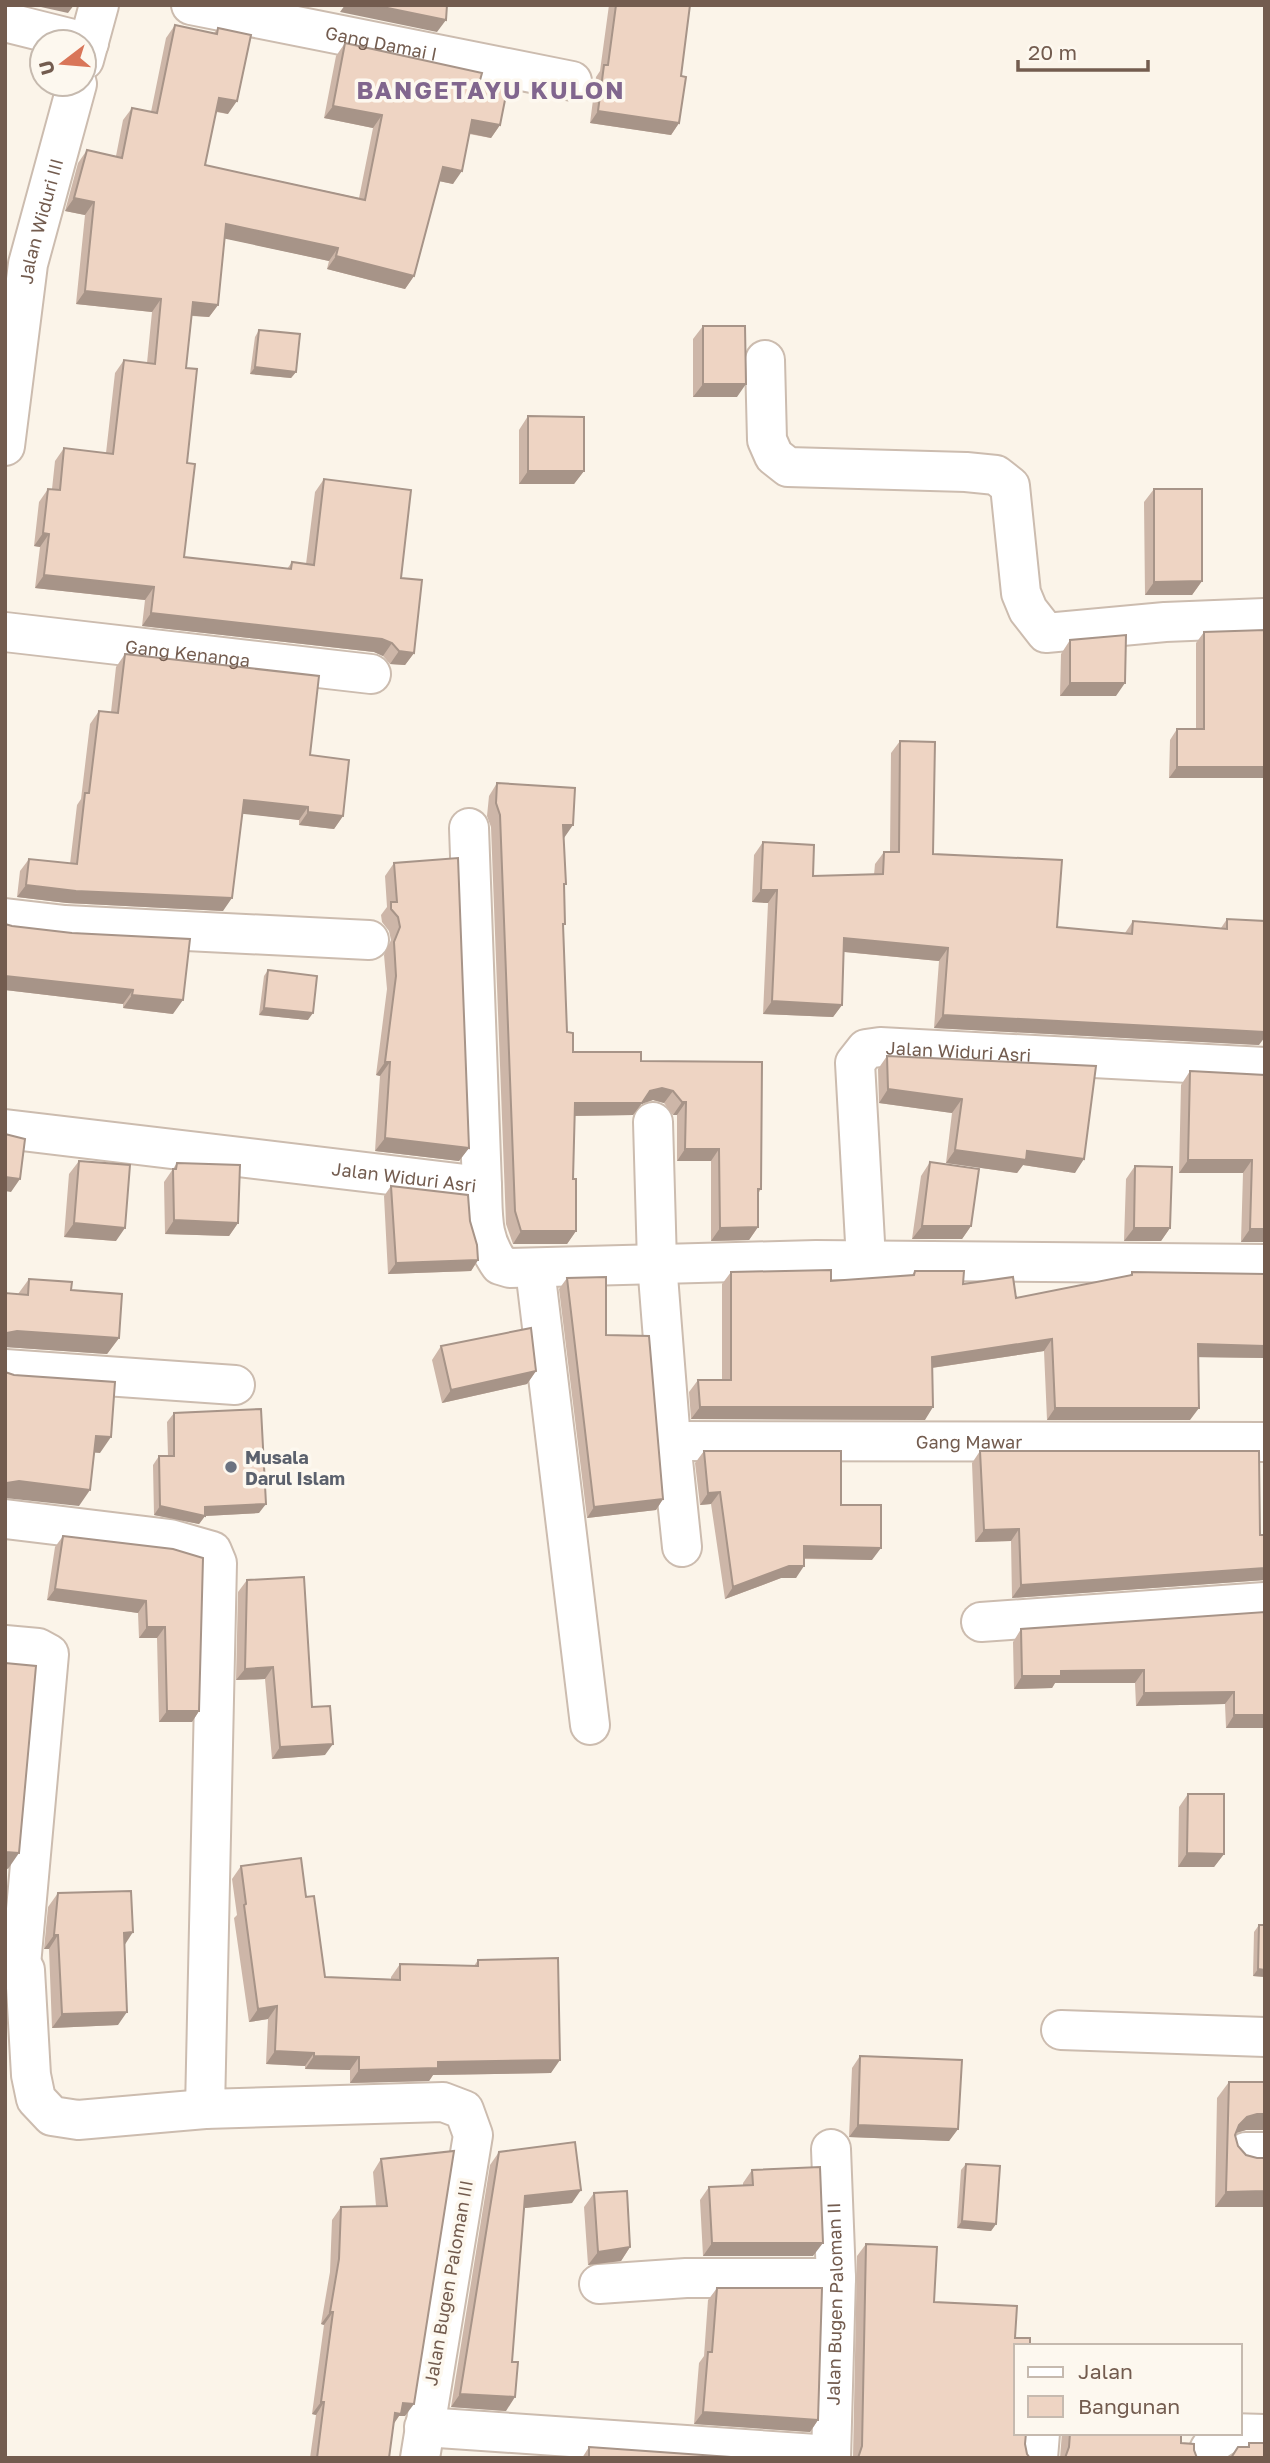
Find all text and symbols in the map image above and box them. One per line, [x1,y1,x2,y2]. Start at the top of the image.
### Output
street label: Gang Damai I [323,21,439,65]
north arrow [28,28,98,98]
scale bar [1018,28,1148,72]
text: 20 m [1028,39,1077,65]
text: U [33,58,59,78]
district label: BANGETAYU KULON [356,75,626,104]
street label: Jalan Widuri III [15,156,67,285]
street label: Gang Kenanga [124,635,251,671]
street label: Jalan Widuri Asri [885,1036,1032,1066]
street label: Jalan Widuri Asri [331,1157,478,1196]
street label: Gang Mawar [916,1430,1022,1453]
place label: Musala Darul Islam [245,1446,345,1489]
marker: Musala Darul Islam [223,1459,239,1475]
street label: Jalan Bugen Paloman III [419,2178,477,2388]
street label: Jalan Bugen Paloman II [821,2202,847,2406]
legend [1014,2344,1242,2435]
text: Jalan [1078,2358,1133,2384]
text: Bangunan [1078,2393,1180,2419]

